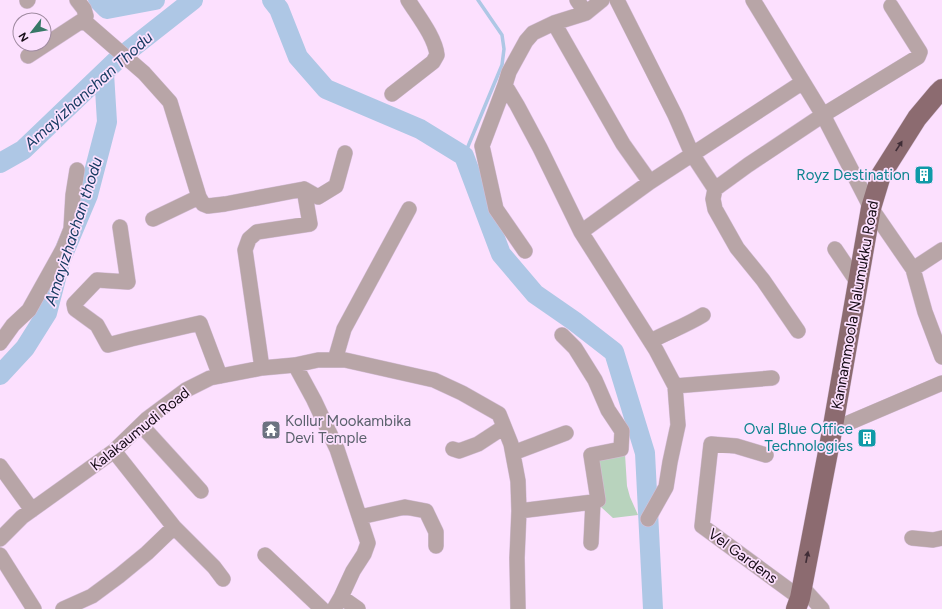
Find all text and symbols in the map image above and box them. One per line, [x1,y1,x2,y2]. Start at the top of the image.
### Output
north arrow [12,12,52,52]
water label: Amayizhanchan Thodu [19,28,157,154]
text: N [16,30,32,44]
one-way arrow [895,141,903,151]
water label: Amayizhachan thodu [40,155,106,309]
building icon: Royz Destination [913,164,935,186]
place label: Royz Destination [796,166,910,184]
street label: Kannammoola Nalumukku Road [828,199,882,411]
street label: Kalakaumudi Road [87,383,193,475]
place label: Kollur Mookambika Devi Temple [285,412,411,447]
temple icon: Kollur Mookambika Devi Temple [260,419,282,441]
place label: Oval Blue Office Technologies [744,420,853,455]
building icon: Oval Blue Office Technologies [856,427,878,449]
street label: Vel Gardens [705,525,781,587]
one-way arrow [805,551,811,564]

